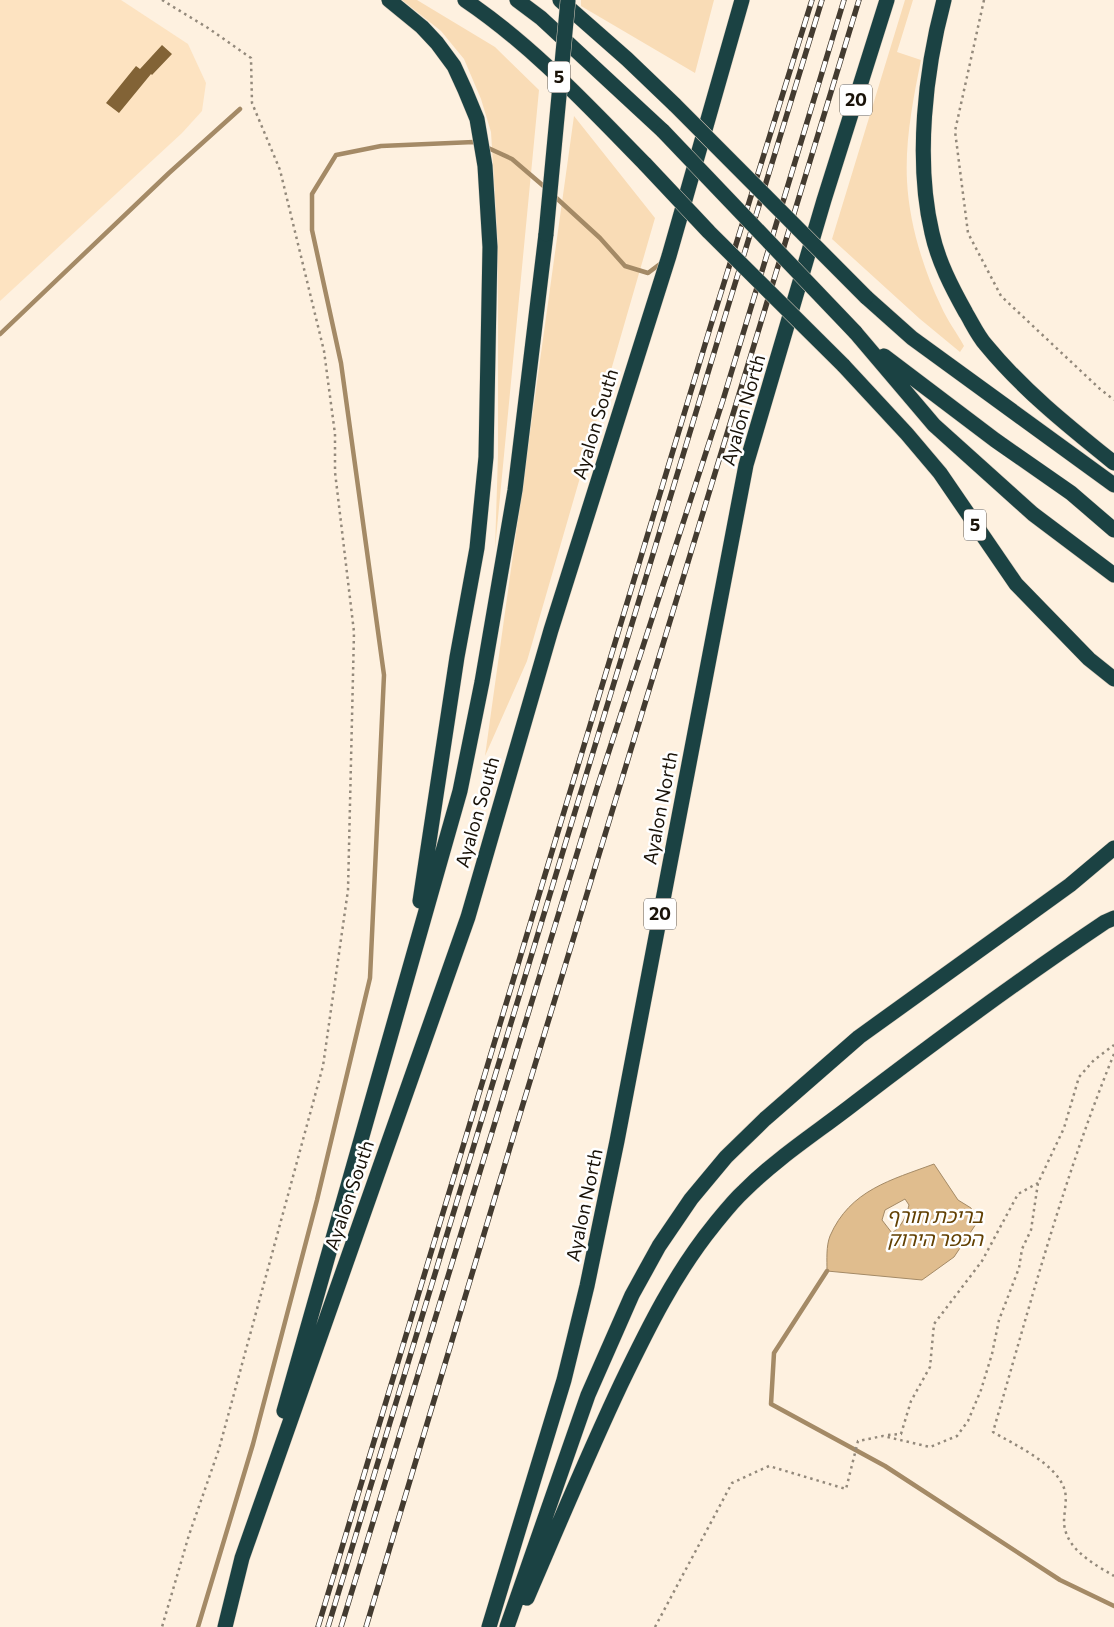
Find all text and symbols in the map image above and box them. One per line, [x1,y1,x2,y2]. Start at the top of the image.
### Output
road number: 5 [548,62,570,92]
road number: 20 [840,84,872,116]
street label: Ayalon North [716,352,769,468]
street label: Ayalon South [567,366,622,482]
road number: 5 [964,510,986,540]
street label: Ayalon North [637,749,682,866]
street label: Ayalon South [450,754,503,870]
road number: 20 [644,899,676,930]
street label: Ayalon South [319,1137,378,1253]
street label: Ayalon North [560,1146,607,1263]
water label: בריכת חורף הכפר הירוק [887,1203,984,1250]

